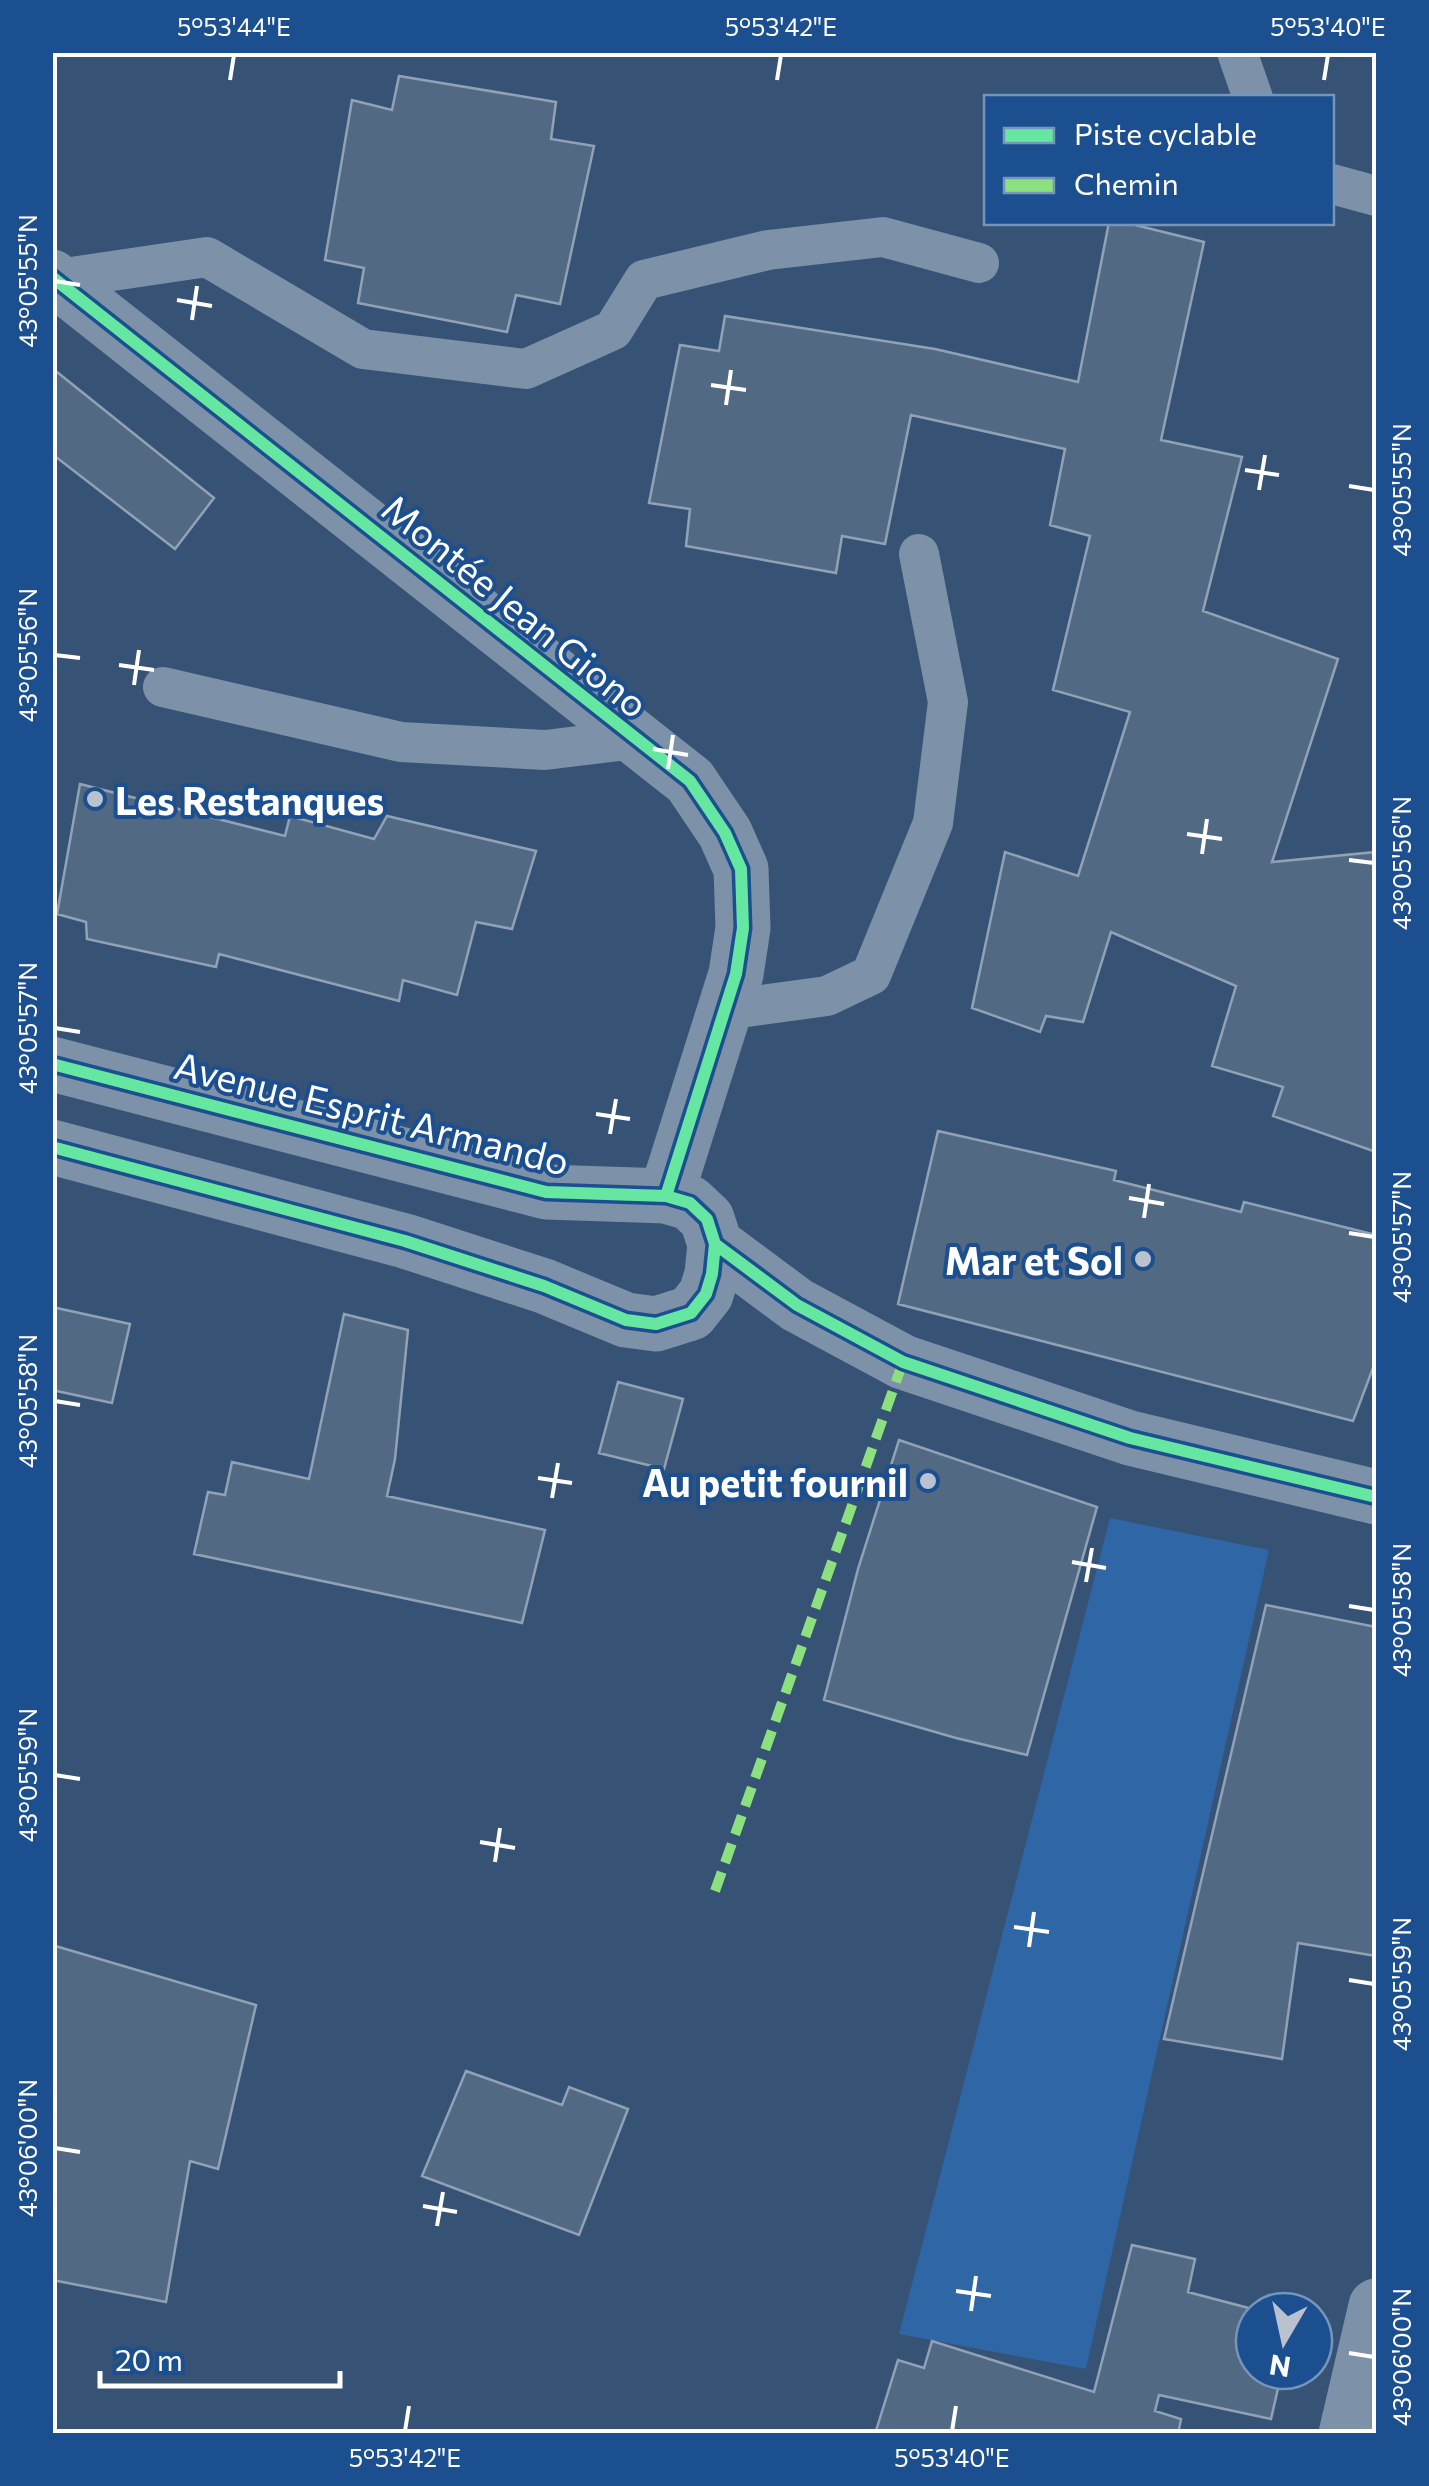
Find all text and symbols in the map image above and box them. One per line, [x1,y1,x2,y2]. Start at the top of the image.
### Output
text: 5°53'44"E [177,11,291,41]
text: 5°53'42"E [725,11,837,41]
text: 5°53'40"E [1270,11,1386,41]
legend [984,95,1334,225]
text: Piste cyclable [1074,114,1257,151]
text: Chemin [1074,164,1179,201]
text: 43°05'55"N [12,214,42,348]
text: 43°05'55"N [1386,423,1416,557]
street label: Montée Jean Giono [374,483,658,727]
text: 43°05'56"N [12,588,42,722]
place label: Les Restanques [115,776,384,823]
marker: Les Restanques [84,788,106,810]
text: 43°05'56"N [1386,796,1416,930]
text: 43°05'57"N [12,962,42,1094]
street label: Avenue Esprit Armando [170,1040,574,1184]
text: 43°05'57"N [1386,1171,1416,1303]
place label: Mar et Sol [945,1236,1123,1283]
marker: Mar et Sol [1132,1248,1154,1270]
text: 43°05'58"N [12,1334,42,1468]
place label: Au petit fournil [642,1458,908,1505]
marker: Au petit fournil [917,1470,939,1492]
text: 43°05'58"N [1386,1543,1416,1677]
text: 43°05'59"N [12,1708,42,1842]
text: 43°05'59"N [1386,1917,1416,2051]
text: 43°06'00"N [12,2079,42,2217]
text: 43°06'00"N [1386,2288,1416,2426]
north arrow [1234,2291,1334,2391]
scale bar [100,2326,340,2388]
text: 20 m [115,2340,183,2377]
text: N [1267,2348,1293,2385]
text: 5°53'42"E [349,2442,461,2472]
text: 5°53'40"E [894,2442,1010,2472]

